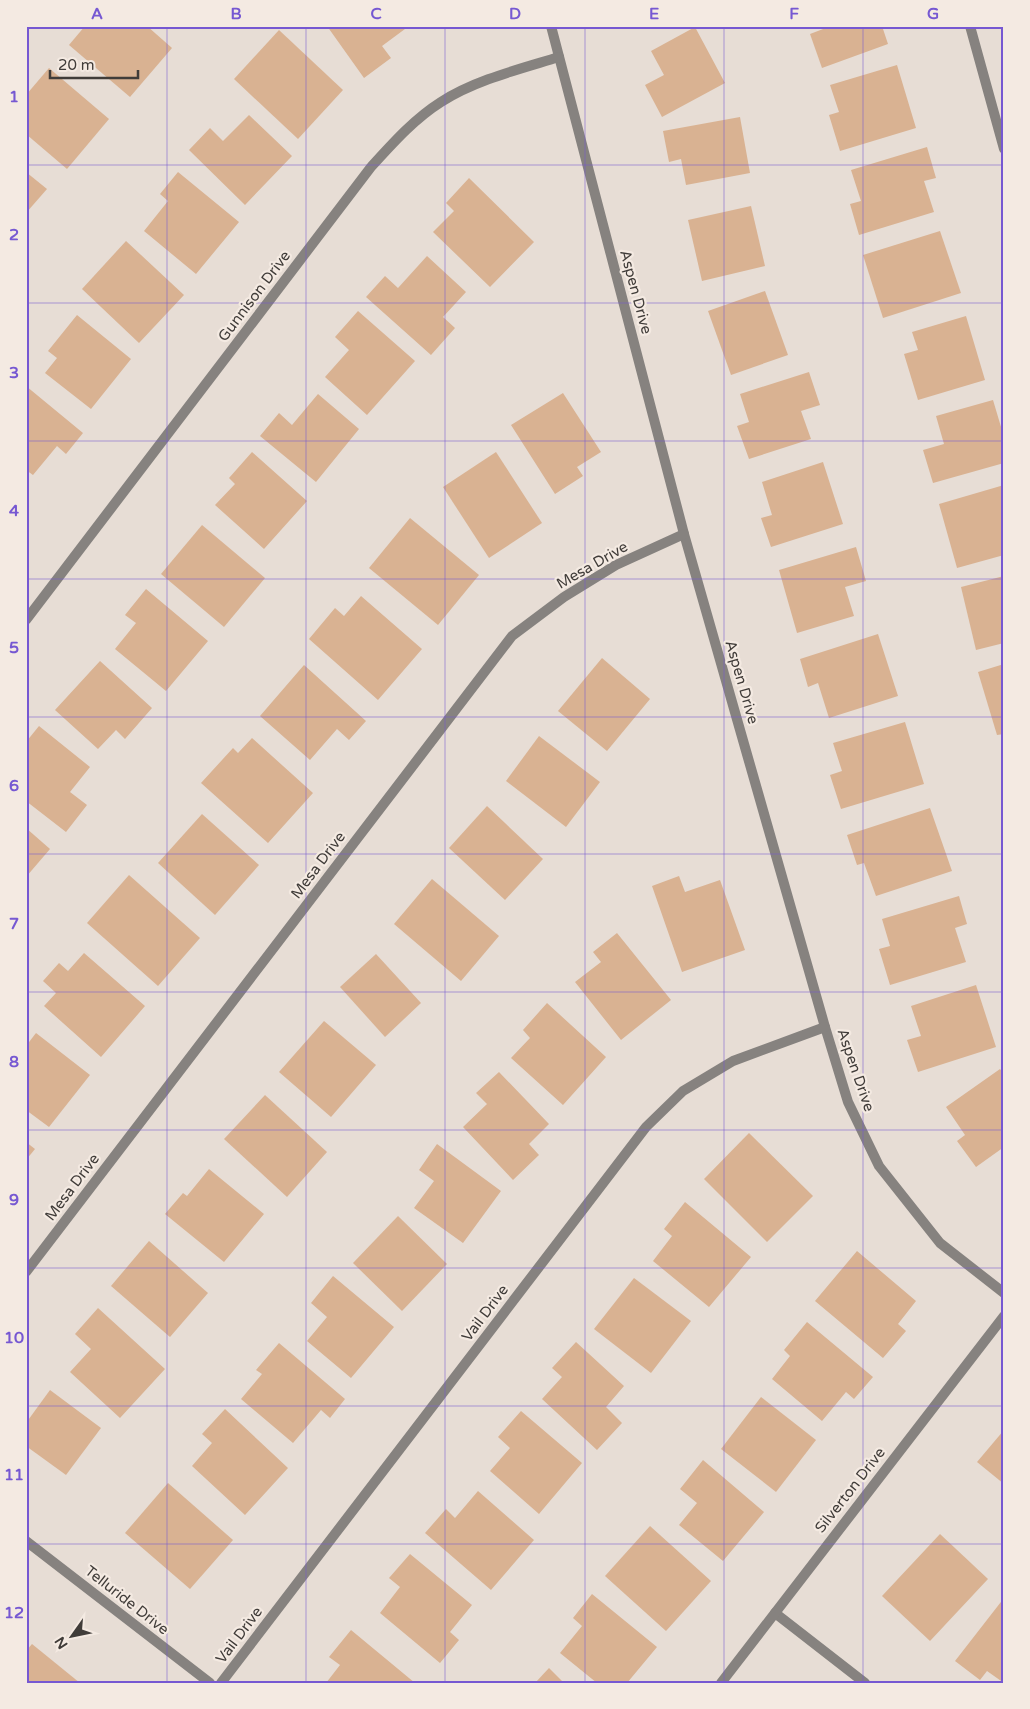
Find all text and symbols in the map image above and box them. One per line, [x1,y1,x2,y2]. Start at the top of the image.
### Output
text: A [91,4,103,24]
text: B [230,4,242,24]
text: C [370,4,382,24]
text: D [509,4,521,24]
text: E [649,4,659,24]
text: F [789,4,799,24]
text: G [927,4,939,24]
scale bar [50,48,138,80]
text: 20 m [58,56,95,74]
text: 1 [9,87,19,107]
text: 2 [9,225,19,245]
street label: Gunnison Drive [214,247,294,345]
street label: Aspen Drive [616,248,656,336]
text: 3 [9,363,19,383]
text: 4 [9,501,19,521]
street label: Mesa Drive [553,537,631,593]
text: 5 [9,638,19,658]
street label: Aspen Drive [721,638,763,726]
text: 6 [9,776,19,796]
street label: Mesa Drive [287,828,349,902]
text: 7 [9,914,19,934]
street label: Aspen Drive [833,1026,879,1114]
text: 8 [9,1052,19,1072]
street label: Mesa Drive [41,1150,103,1224]
text: 9 [9,1190,19,1210]
street label: Vail Drive [458,1281,512,1345]
text: 10 [4,1328,24,1348]
street label: Silverton Drive [811,1444,889,1536]
text: 11 [4,1465,24,1485]
street label: Telluride Drive [81,1562,173,1638]
text: 12 [4,1603,24,1623]
street label: Vail Drive [212,1603,266,1667]
north arrow [48,1612,98,1662]
text: N [51,1633,72,1652]

